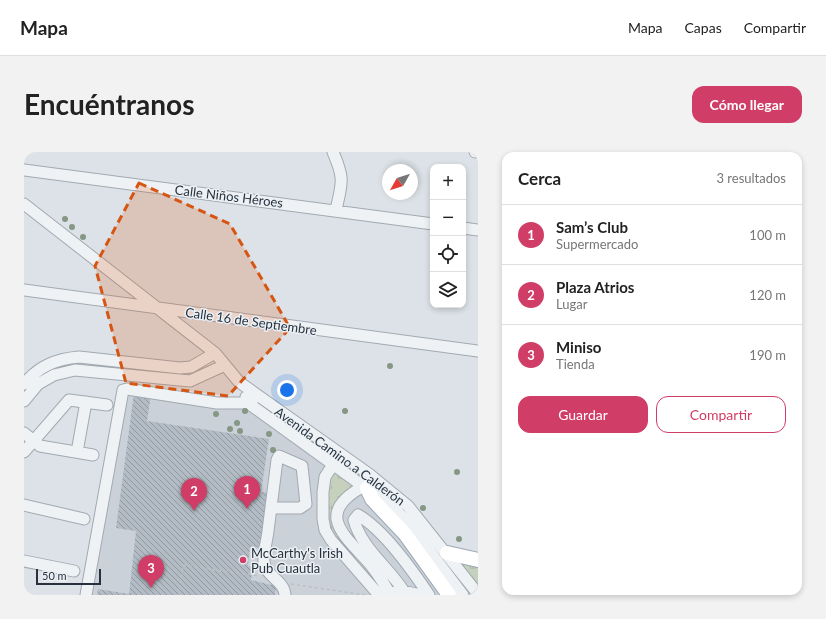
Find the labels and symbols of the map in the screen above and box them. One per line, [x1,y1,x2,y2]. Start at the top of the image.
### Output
north arrow [382,164,418,200]
street label: Calle Niños Héroes [174,181,284,211]
street label: Calle 16 de Septiembre [184,304,318,338]
your location [277,380,297,400]
street label: Avenida Camino a Calderón [272,403,408,509]
pin: 1 [234,476,260,509]
pin: 2 [181,478,207,511]
place label: McCarthy's Irish Pub Cuautla [251,545,343,576]
pin: 3 [138,555,164,588]
marker: McCarthy's Irish Pub Cuautla [238,555,248,565]
scale bar [36,567,101,586]

